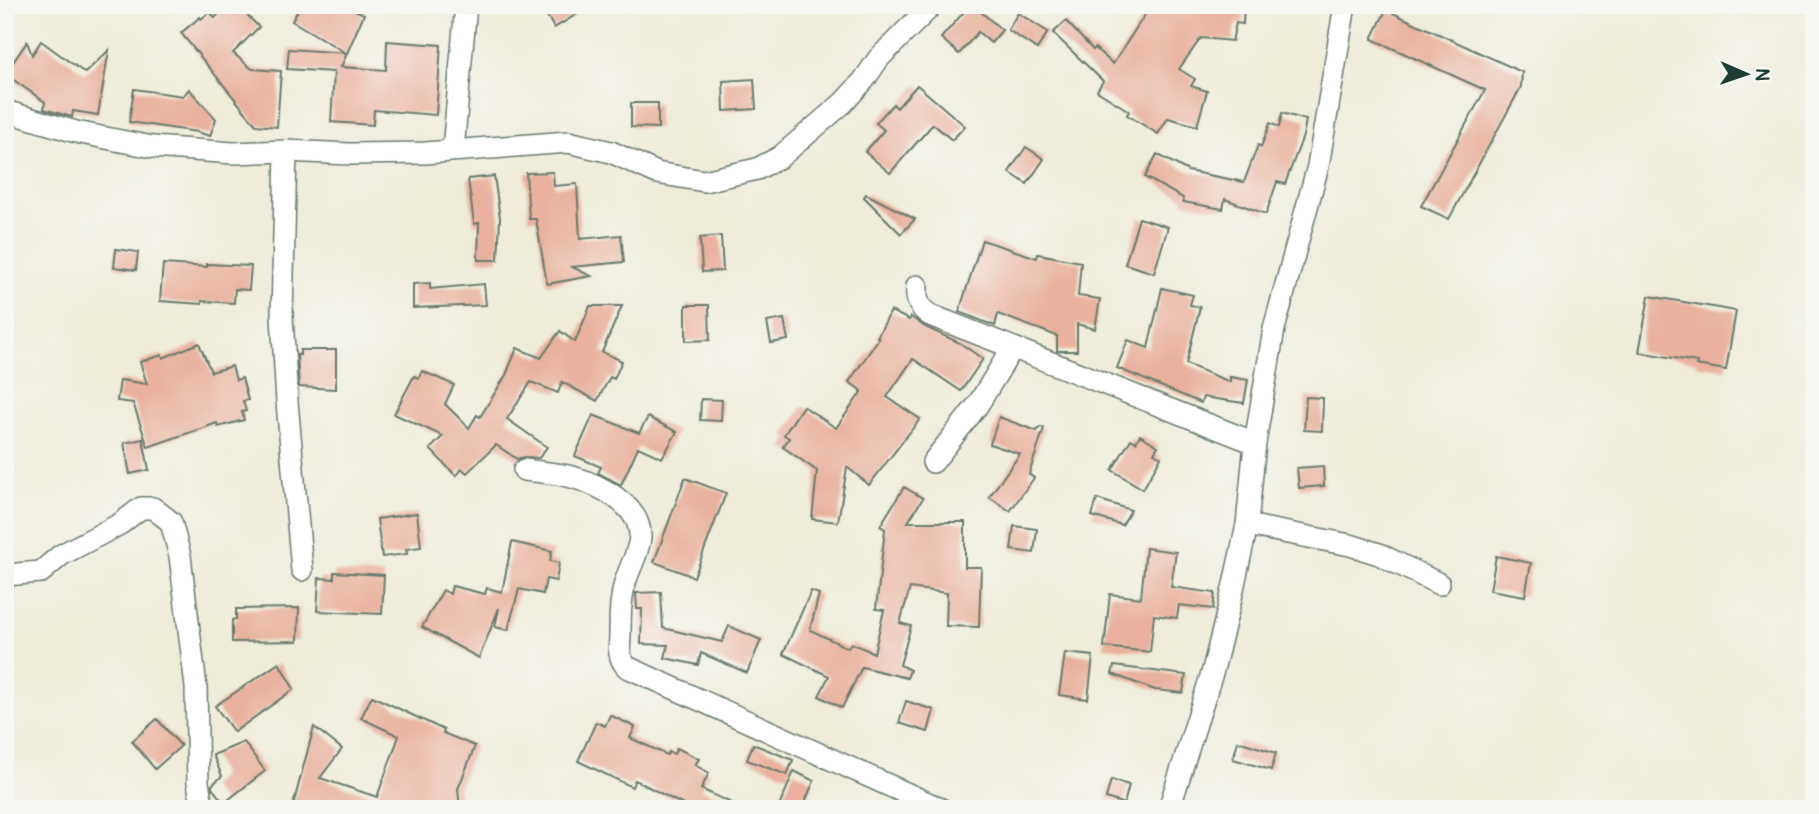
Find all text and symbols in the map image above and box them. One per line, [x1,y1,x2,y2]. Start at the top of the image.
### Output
north arrow [1710,38,1780,108]
text: N [1750,68,1774,82]

